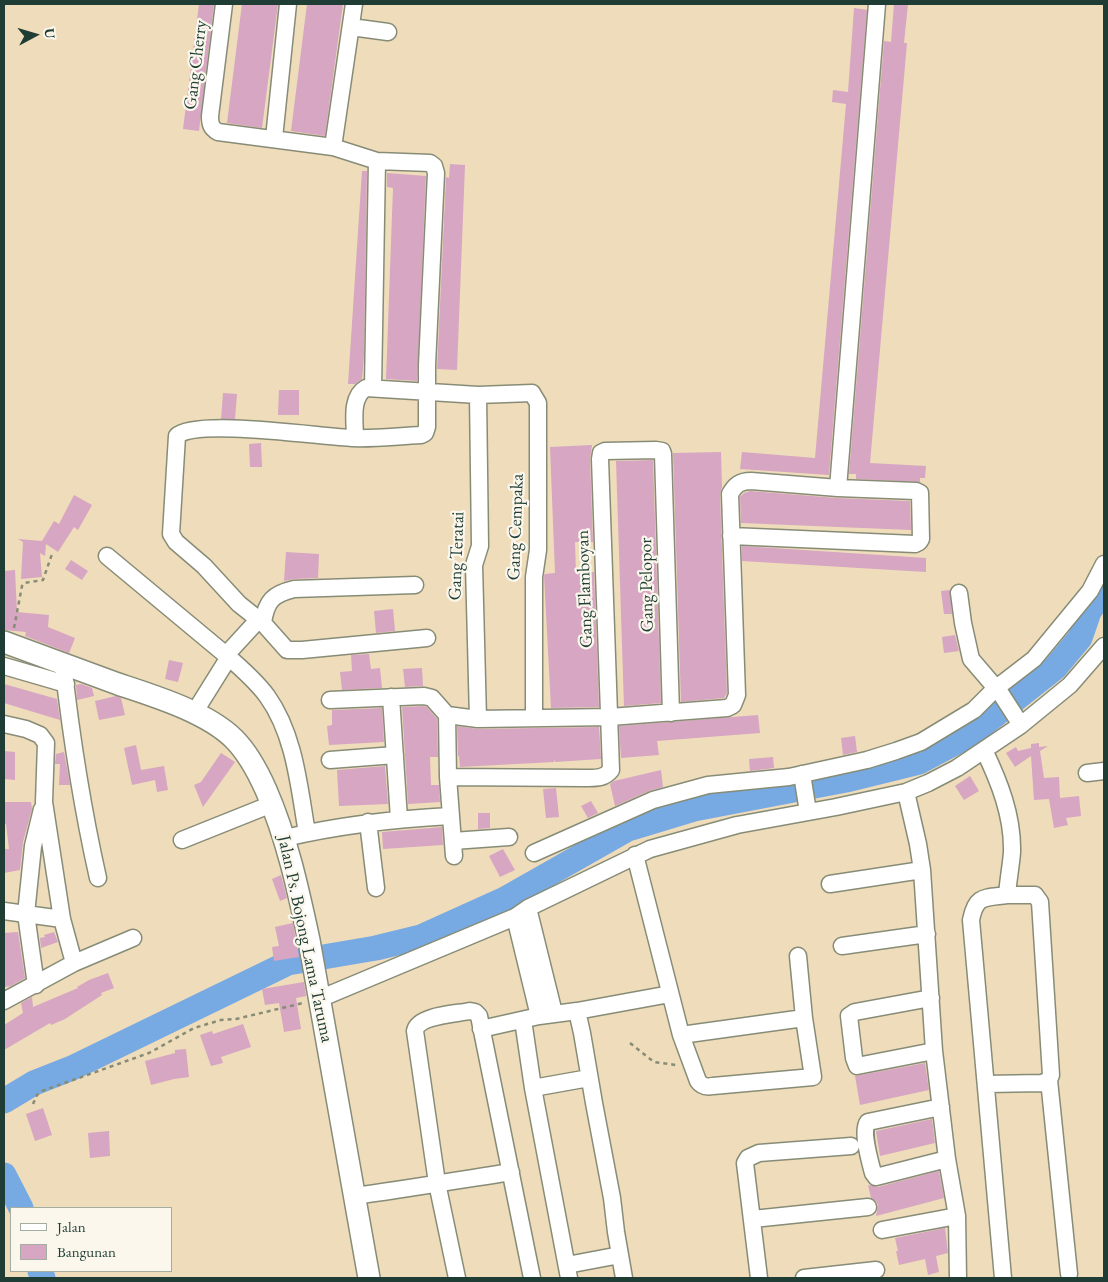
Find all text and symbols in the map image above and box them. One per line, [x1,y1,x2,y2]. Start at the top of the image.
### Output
north arrow [10,10,60,60]
street label: Gang Cherry [180,19,212,111]
text: U [40,27,59,40]
street label: Gang Cempaka [503,473,529,581]
street label: Gang Teratai [445,511,469,601]
street label: Gang Flamboyan [572,530,598,648]
street label: Gang Pelopor [635,537,659,633]
street label: Jalan Ps. Bojong Lama Taruma [272,833,338,1045]
legend [10,1207,172,1272]
text: Jalan [57,1217,86,1236]
text: Bangunan [57,1242,116,1261]

